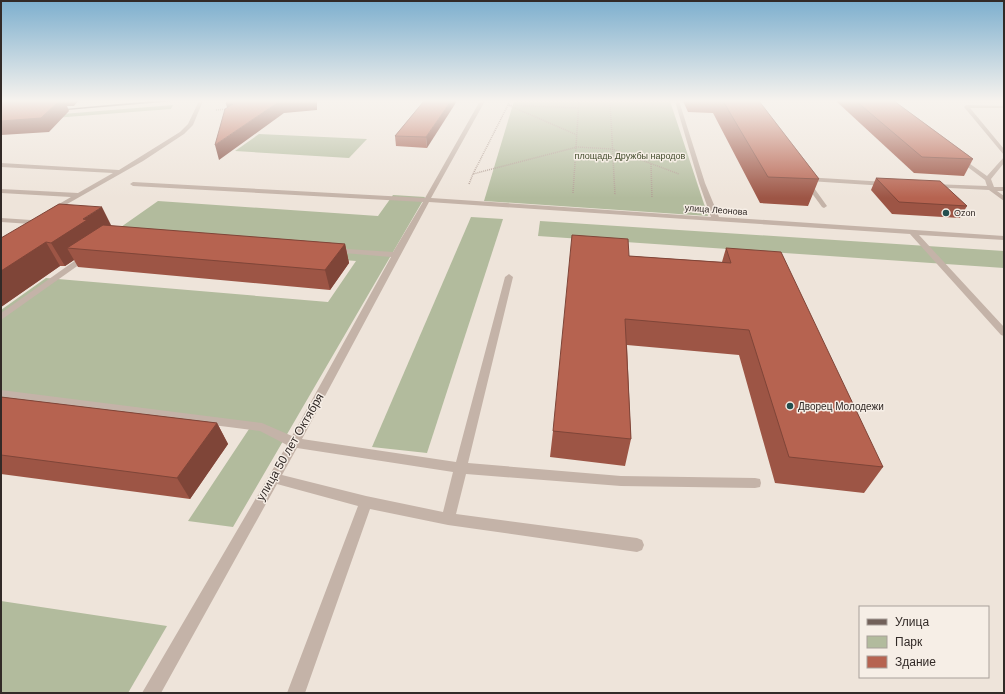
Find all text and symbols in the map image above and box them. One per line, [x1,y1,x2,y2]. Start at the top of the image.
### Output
park label: площадь Дружбы народов [575,151,686,161]
street label: улица Леонова [684,203,748,217]
marker: Ozon [941,208,951,218]
place label: Ozon [954,208,976,218]
street label: улица 50 лет Октября [254,391,326,503]
marker: Дворец Молодежи [785,401,795,411]
place label: Дворец Молодежи [798,401,884,412]
legend [859,606,989,678]
text: Улица [895,615,929,629]
text: Парк [895,635,923,649]
text: Здание [895,655,936,669]

